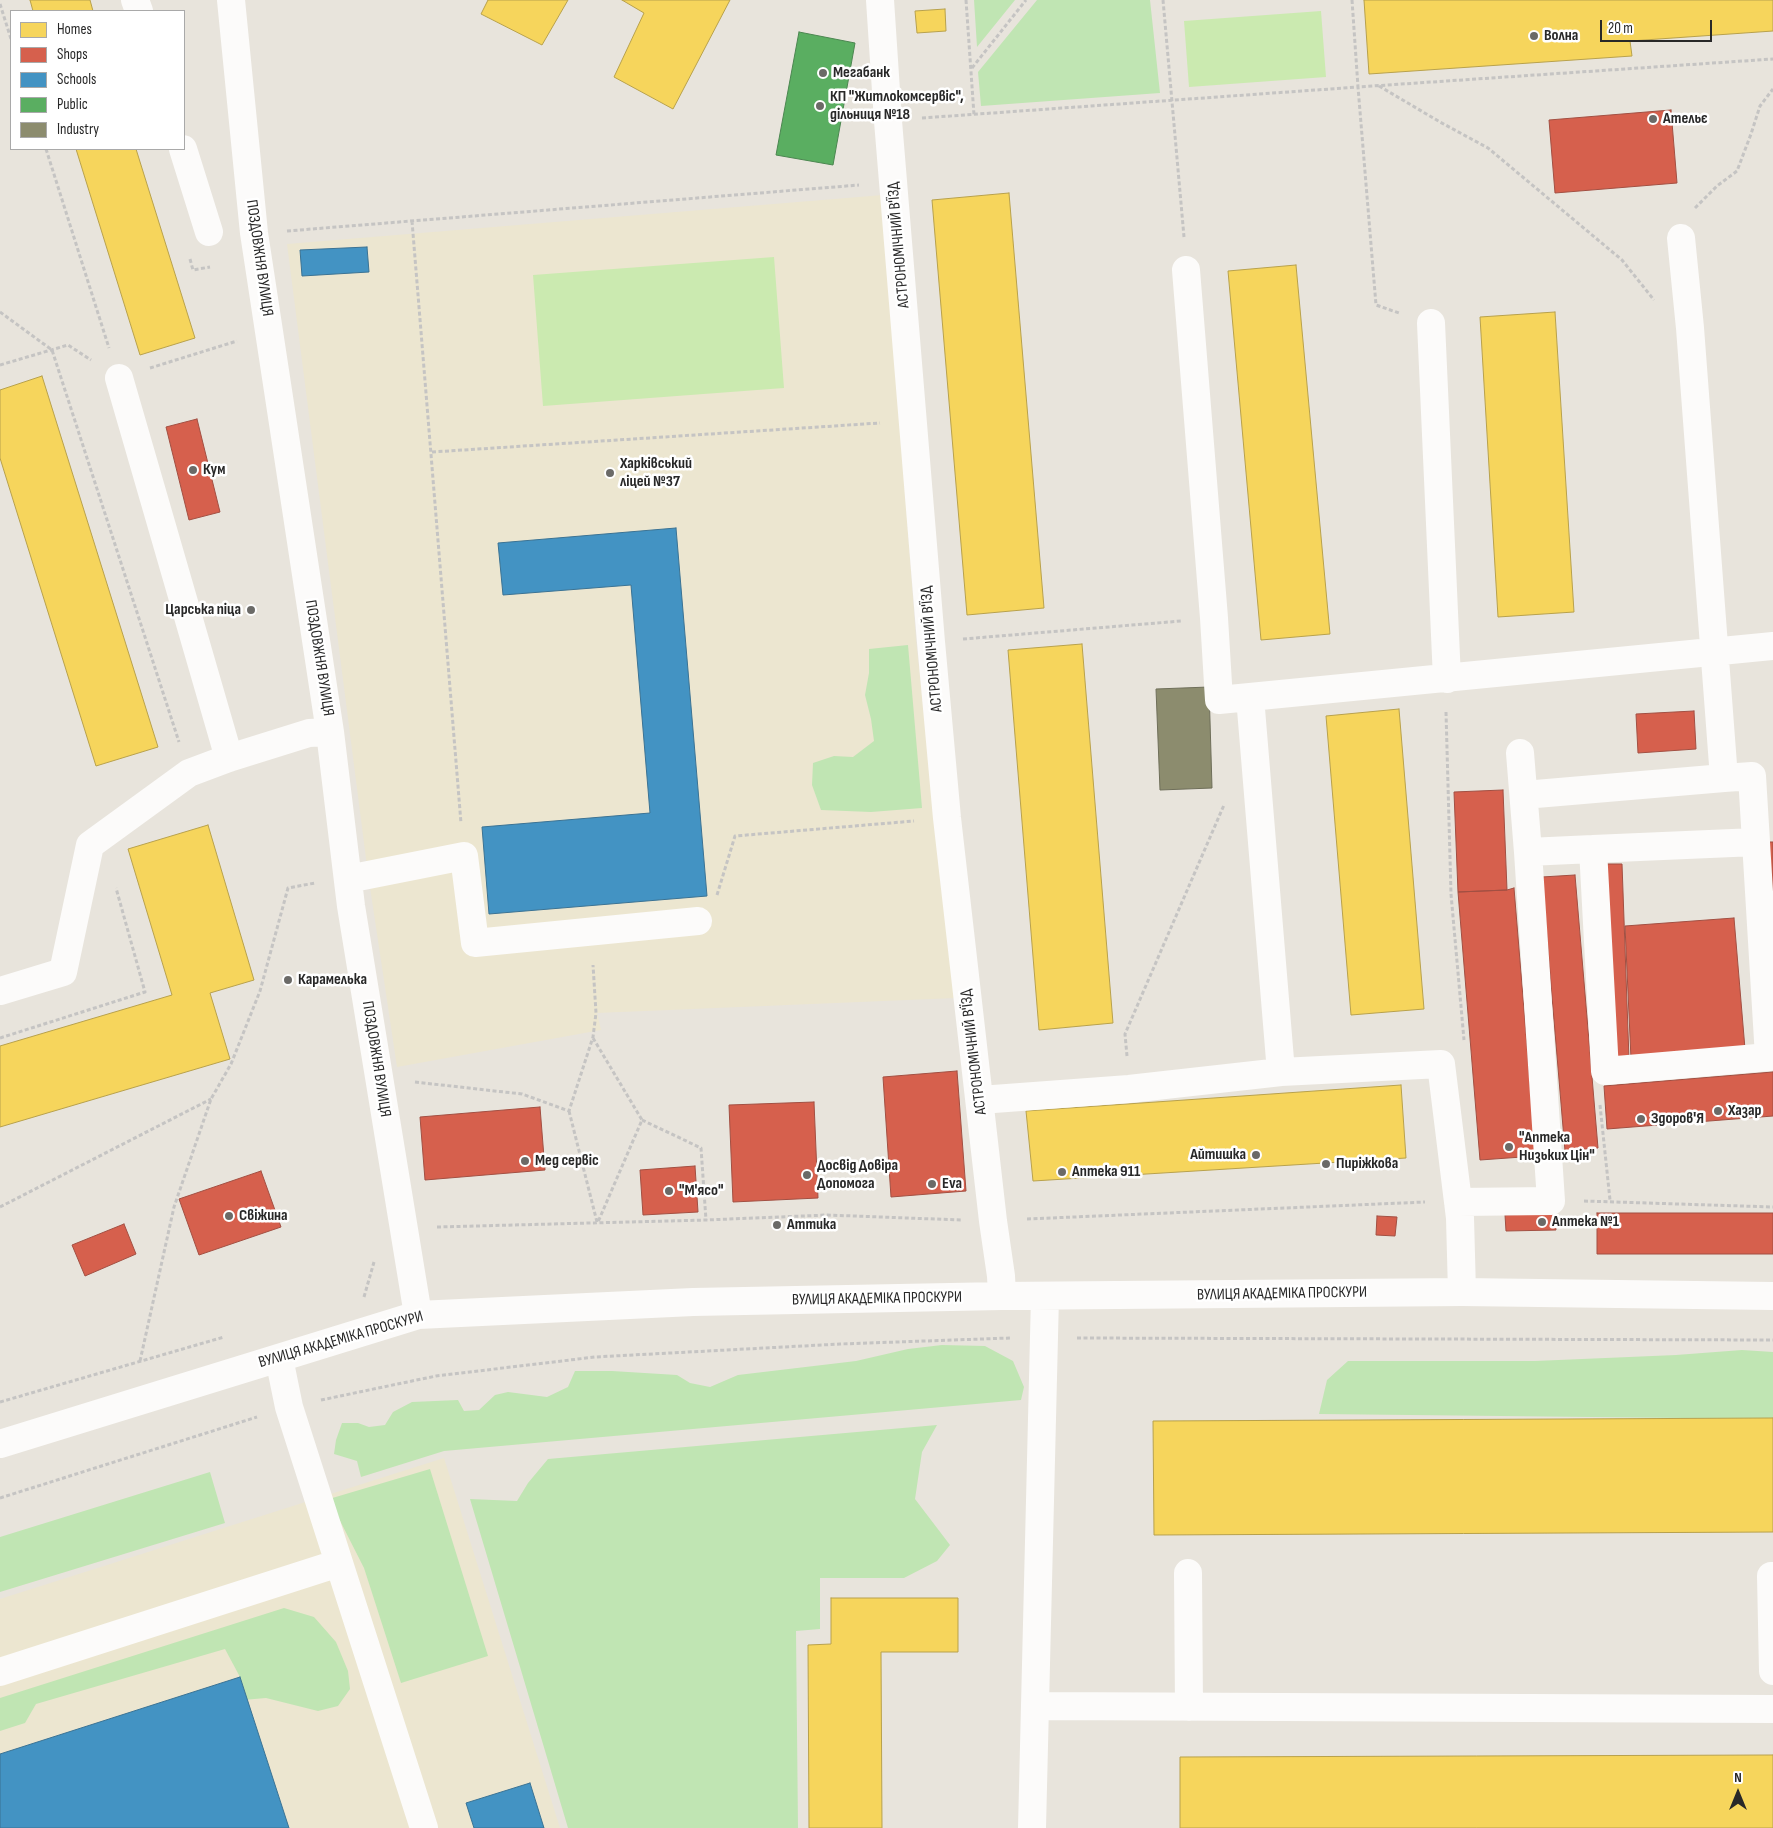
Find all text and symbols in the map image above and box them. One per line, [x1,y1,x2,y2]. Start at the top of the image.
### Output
legend [10,10,185,150]
scale bar [1603,10,1716,42]
text: 20 m [1608,19,1633,38]
text: Homes [57,20,92,39]
place label: Волна [1544,26,1578,46]
marker: Волна [1528,30,1540,42]
text: Shops [57,45,88,64]
place label: Мегабанк [833,63,890,83]
marker: Мегабанк [817,67,829,79]
text: Schools [57,70,96,89]
place label: КП "Житлокомсервіс", дільниця №18 [830,87,964,125]
text: Public [57,95,88,114]
marker: КП "Житлокомсервіс", дільниця №18 [814,100,826,112]
place label: Ательє [1663,109,1708,129]
marker: Ательє [1647,113,1659,125]
text: Industry [57,120,99,139]
street label: АСТРОНОМІЧНИЙ В'ЇЗД [884,181,914,309]
street label: ПОЗДОВЖНЯ ВУЛИЦЯ [241,199,277,317]
place label: Харківський ліцей №37 [620,454,692,492]
place label: Кум [203,460,225,480]
marker: Кум [187,464,199,476]
marker: Харківський ліцей №37 [604,467,616,479]
street label: АСТРОНОМІЧНИЙ В'ЇЗД [917,585,947,713]
street label: ПОЗДОВЖНЯ ВУЛИЦЯ [300,599,338,717]
place label: Царська піца [165,600,241,620]
marker: Царська піца [245,604,257,616]
place label: Карамелька [298,970,367,990]
marker: Карамелька [282,974,294,986]
street label: АСТРОНОМІЧНИЙ В'ЇЗД [957,988,991,1116]
street label: ПОЗДОВЖНЯ ВУЛИЦЯ [357,1000,395,1118]
place label: Хазар [1728,1101,1762,1121]
marker: Хазар [1712,1105,1724,1117]
place label: Здоров'Я [1651,1109,1704,1129]
marker: Здоров'Я [1635,1113,1647,1125]
place label: "Аптека Низьких Цін" [1519,1128,1595,1166]
marker: "Аптека Низьких Цін" [1503,1141,1515,1153]
place label: Айтишка [1190,1145,1246,1165]
marker: Айтишка [1250,1149,1262,1161]
place label: Мед сервіс [535,1151,599,1171]
place label: Пиріжкова [1336,1154,1398,1174]
marker: Мед сервіс [519,1155,531,1167]
place label: Досвід Довіра Допомога [817,1156,898,1194]
marker: Пиріжкова [1320,1158,1332,1170]
place label: Аптека 911 [1072,1162,1140,1182]
marker: Аптека 911 [1056,1166,1068,1178]
marker: Досвід Довіра Допомога [801,1169,813,1181]
place label: Eva [942,1174,962,1194]
marker: Eva [926,1178,938,1190]
place label: "М'ясо" [679,1181,723,1201]
marker: "М'ясо" [663,1185,675,1197]
place label: Свіжина [239,1206,288,1226]
marker: Свіжина [223,1210,235,1222]
place label: Аптека №1 [1552,1212,1619,1232]
place label: Аттика [787,1215,836,1235]
marker: Аптека №1 [1536,1216,1548,1228]
marker: Аттика [771,1219,783,1231]
street label: ВУЛИЦЯ АКАДЕМІКА ПРОСКУРИ [1197,1283,1367,1305]
street label: ВУЛИЦЯ АКАДЕМІКА ПРОСКУРИ [792,1288,962,1310]
street label: ВУЛИЦЯ АКАДЕМІКА ПРОСКУРИ [257,1307,425,1373]
north arrow [1713,1768,1763,1818]
text: N [1734,1769,1742,1786]

